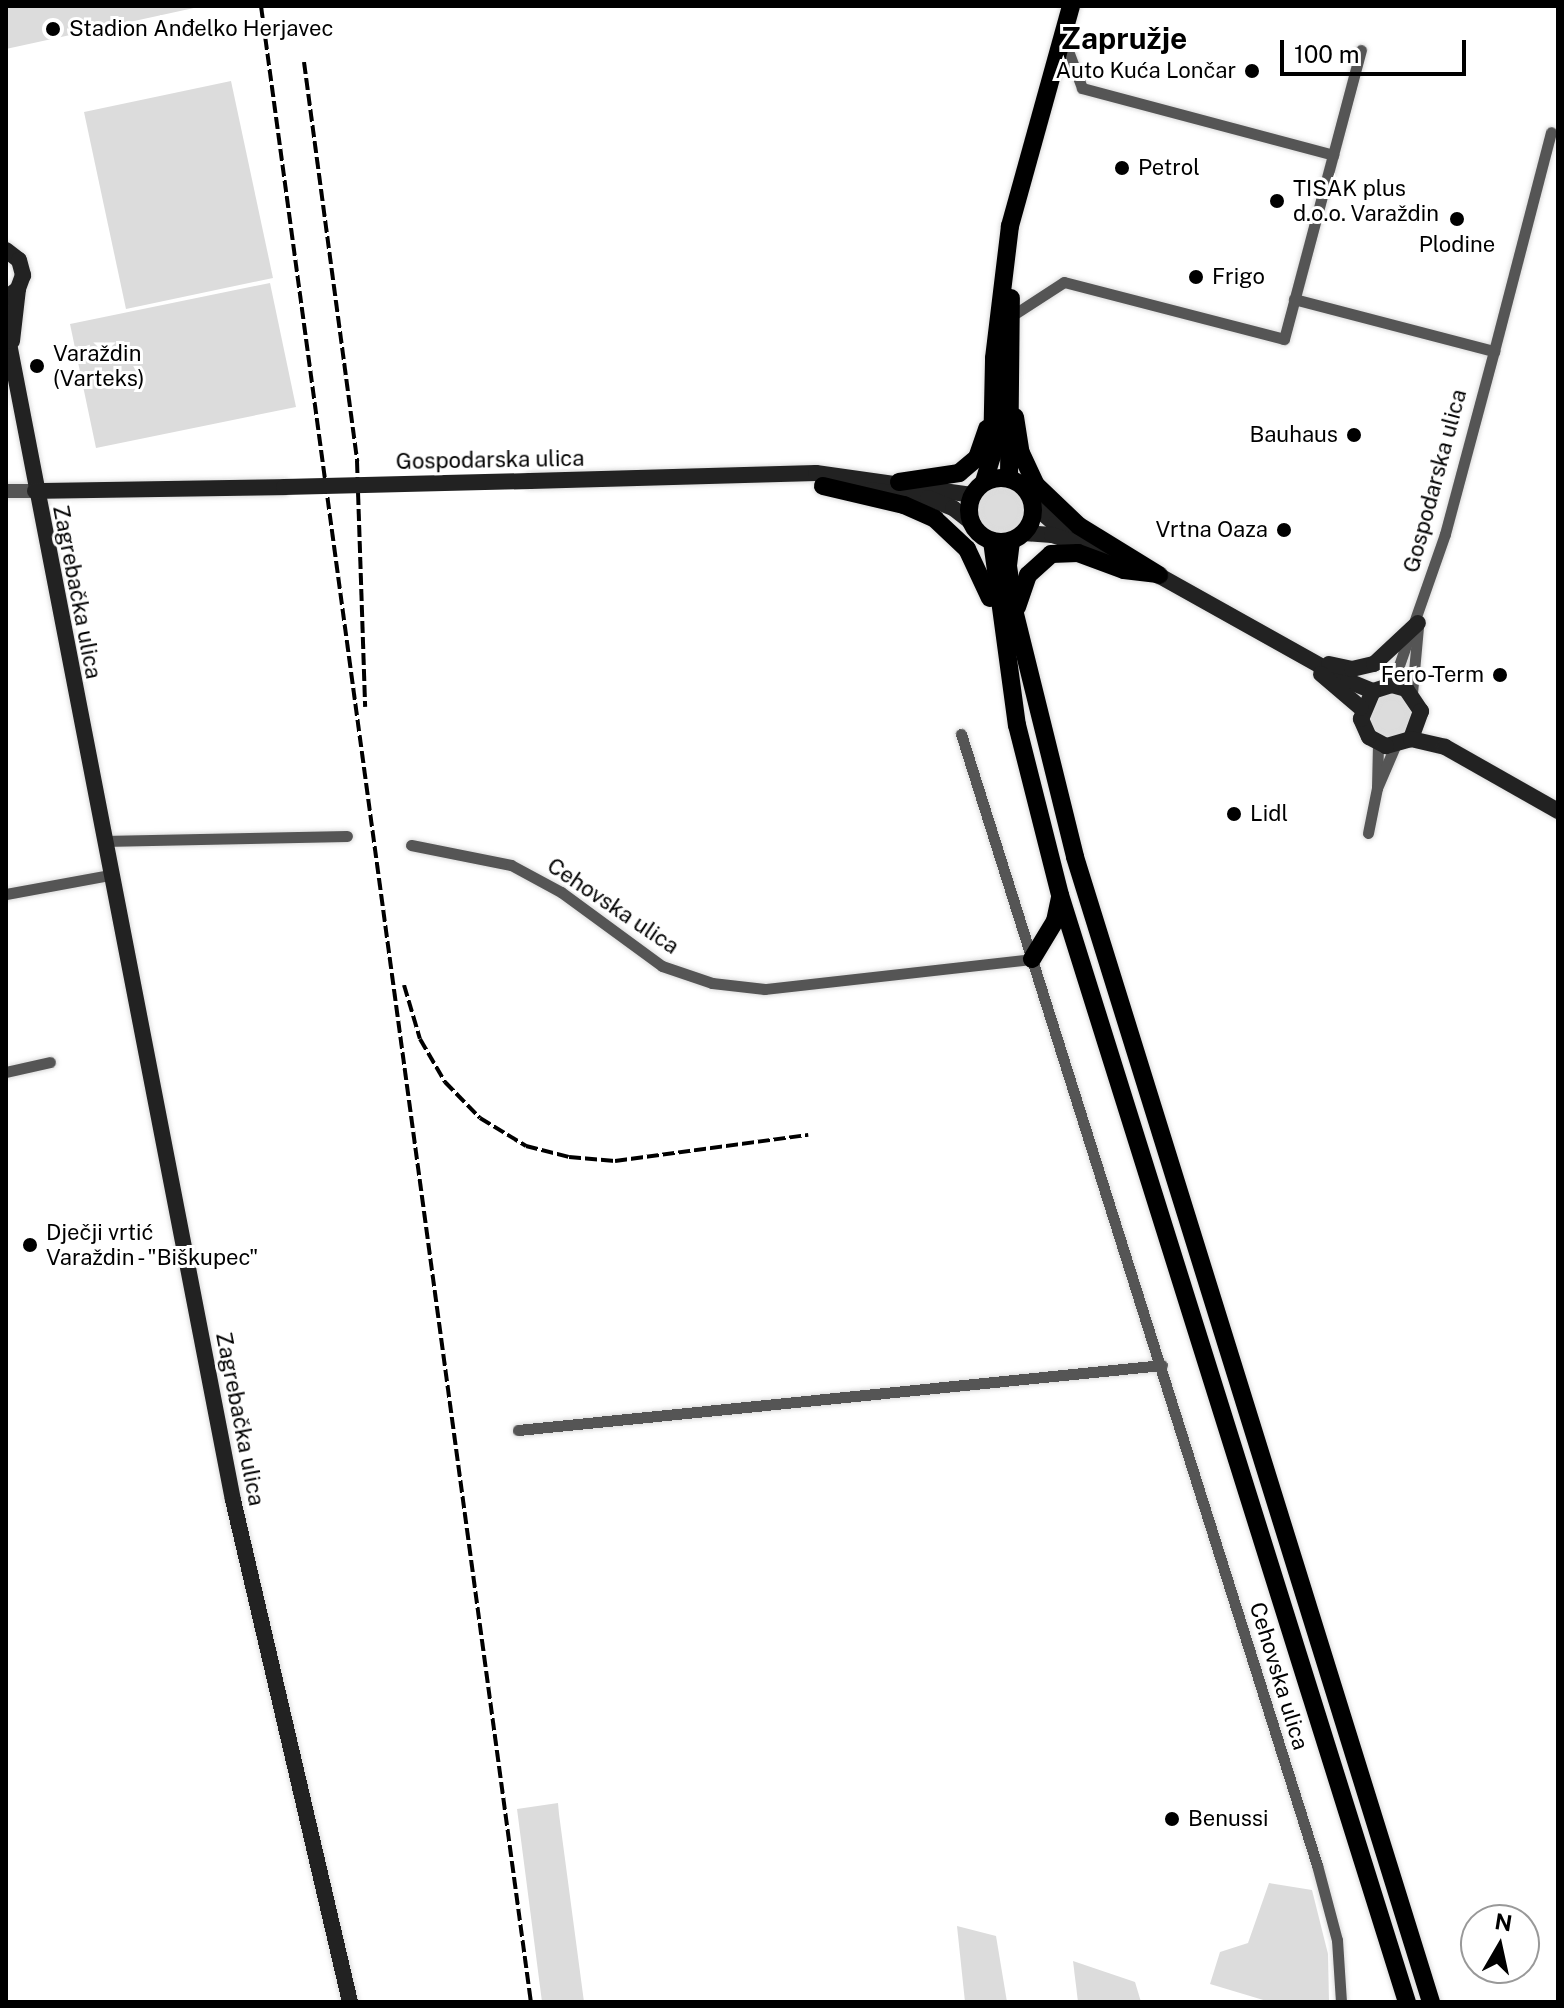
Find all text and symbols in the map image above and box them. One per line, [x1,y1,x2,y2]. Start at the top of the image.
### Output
place label: Stadion Anđelko Herjavec [69,16,334,42]
marker: Stadion Anđelko Herjavec [44,20,62,38]
district label: Zapružje [1061,20,1187,56]
scale bar [1284,24,1470,74]
text: 100 m [1294,40,1360,68]
place label: Auto Kuća Lončar [1055,58,1236,84]
marker: Auto Kuća Lončar [1243,62,1261,80]
place label: Petrol [1138,155,1200,181]
marker: Petrol [1113,159,1131,177]
place label: TISAK plus d.o.o. Varaždin [1293,175,1440,226]
marker: TISAK plus d.o.o. Varaždin [1268,192,1286,210]
marker: Plodine [1448,210,1466,228]
place label: Plodine [1419,232,1495,258]
place label: Frigo [1212,264,1265,290]
marker: Frigo [1187,268,1205,286]
place label: Varaždin (Varteks) [53,340,145,392]
marker: Varaždin (Varteks) [28,357,46,375]
street label: Gospodarska ulica [1398,387,1472,575]
place label: Bauhaus [1249,422,1338,448]
marker: Bauhaus [1345,426,1363,444]
street label: Gospodarska ulica [395,445,585,475]
street label: Zagrebačka ulica [47,503,107,681]
place label: Vrtna Oaza [1155,517,1268,543]
marker: Vrtna Oaza [1275,521,1293,539]
place label: Fero-Term [1381,662,1484,688]
marker: Fero-Term [1491,666,1509,684]
place label: Lidl [1250,801,1288,827]
marker: Lidl [1225,805,1243,823]
street label: Cehovska ulica [542,852,684,960]
place label: Dječji vrtić Varaždin - "Biškupec" [46,1219,264,1270]
marker: Dječji vrtić Varaždin - "Biškupec" [21,1236,39,1254]
street label: Zagrebačka ulica [210,1330,270,1508]
street label: Cehovska ulica [1244,1599,1314,1753]
place label: Benussi [1188,1806,1268,1832]
marker: Benussi [1163,1810,1181,1828]
north arrow [1460,1904,1540,1984]
text: N [1493,1908,1514,1936]

